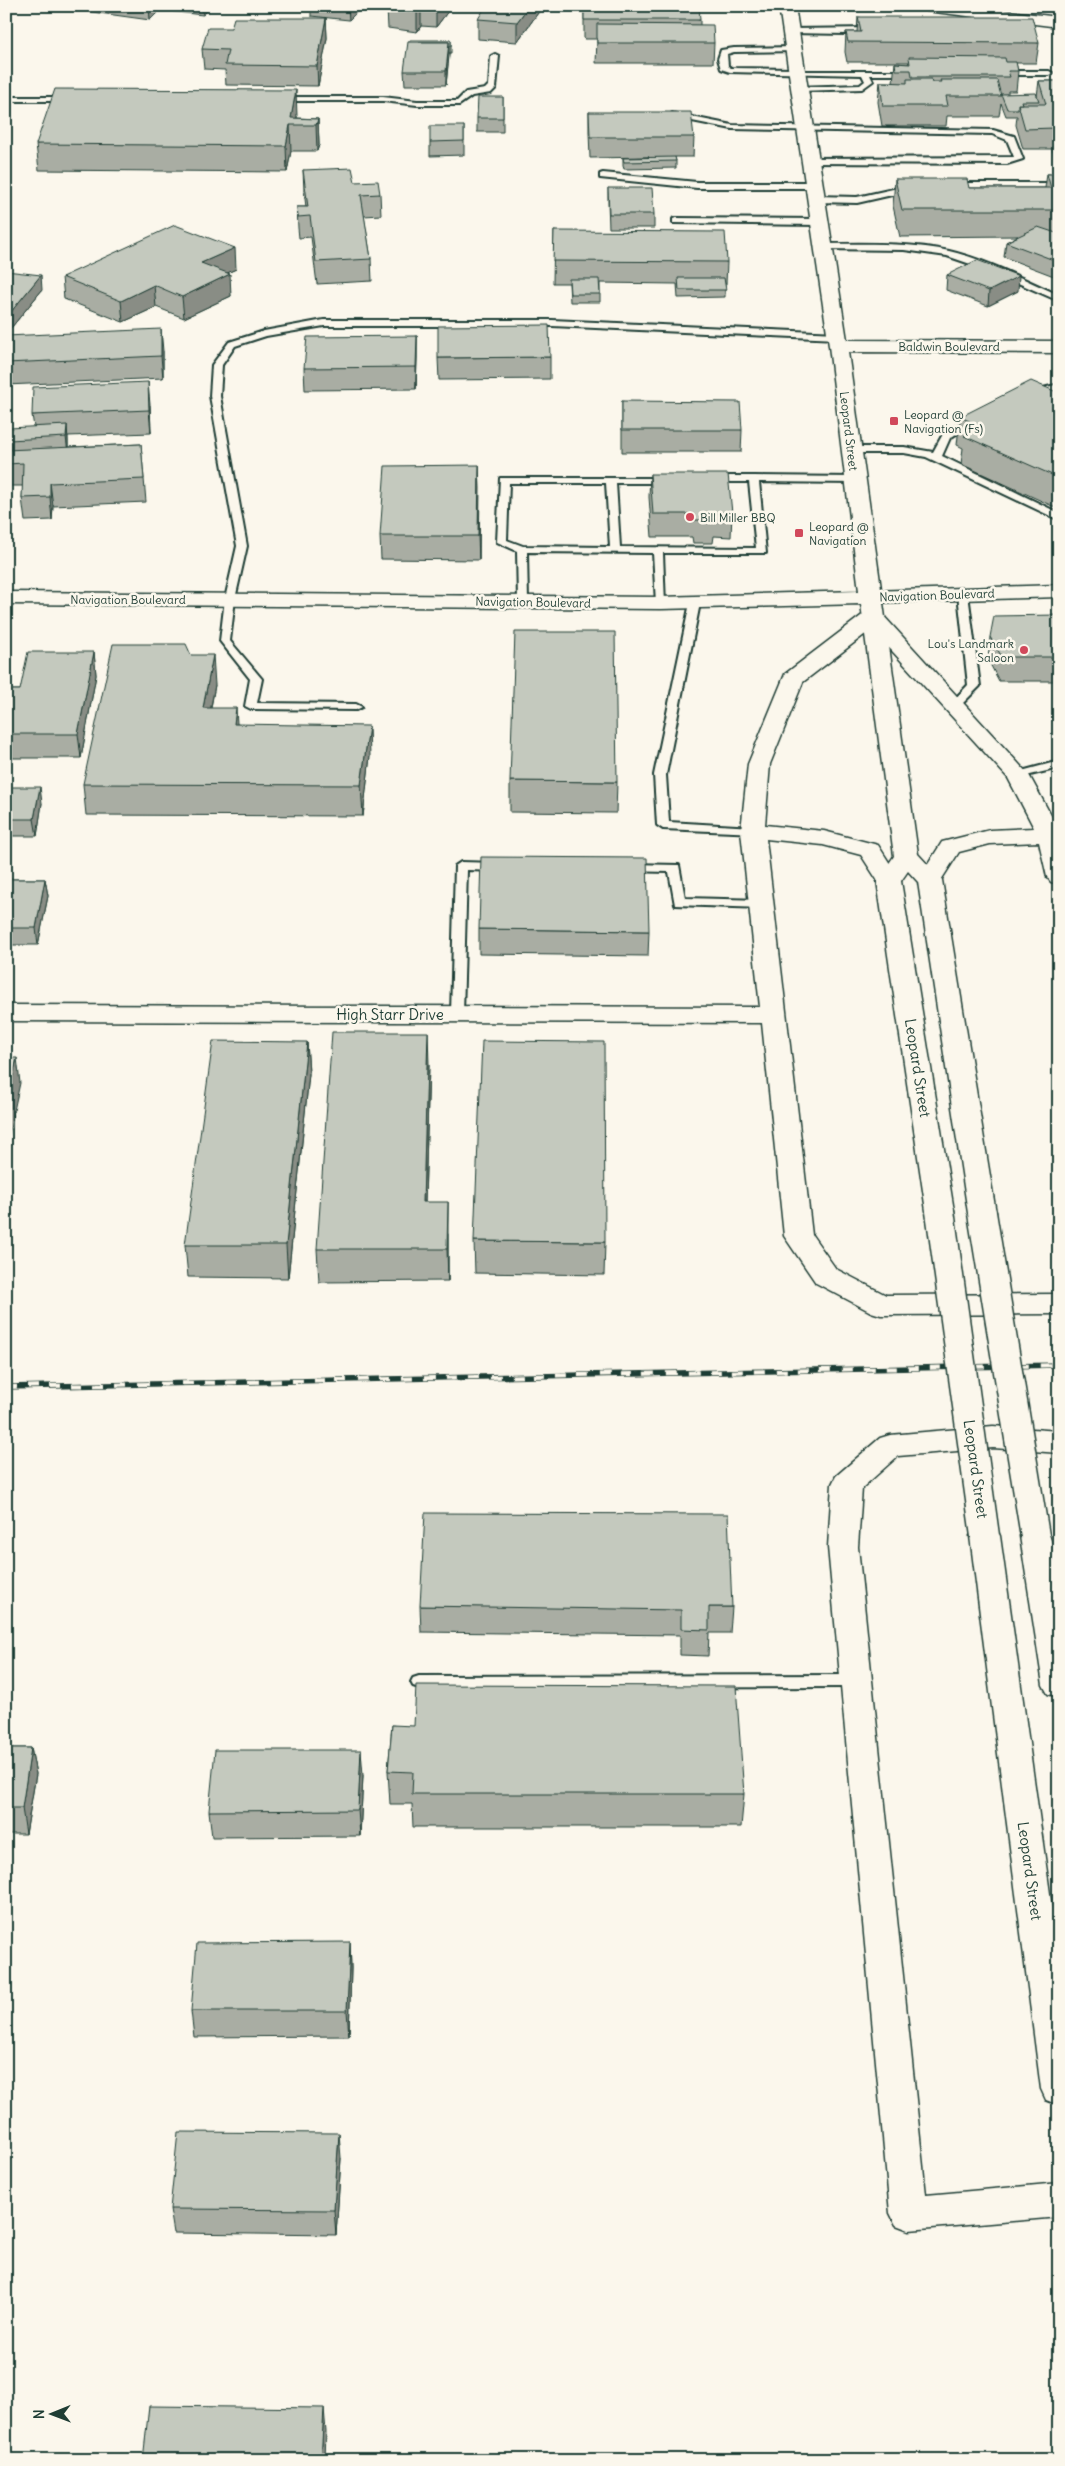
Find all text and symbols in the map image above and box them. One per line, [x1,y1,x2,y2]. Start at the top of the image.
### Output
street label: Baldwin Boulevard [898,339,1000,354]
street label: Leopard Street [837,391,861,471]
place label: Leopard @ Navigation (Fs) [904,407,983,436]
marker: Leopard @ Navigation (Fs) [888,415,900,427]
place label: Bill Miller BBQ [700,510,776,525]
marker: Bill Miller BBQ [684,511,696,523]
place label: Leopard @ Navigation [809,519,869,548]
marker: Leopard @ Navigation [793,527,805,539]
street label: Navigation Boulevard [879,585,995,605]
street label: Navigation Boulevard [70,592,186,607]
street label: Navigation Boulevard [475,593,591,611]
place label: Lou's Landmark Saloon [928,636,1014,665]
marker: Lou's Landmark Saloon [1018,644,1030,656]
street label: High Starr Drive [336,1005,444,1024]
street label: Leopard Street [901,1017,935,1119]
street label: Leopard Street [960,1418,992,1520]
street label: Leopard Street [1014,1820,1046,1922]
north arrow [28,2388,78,2438]
text: N [30,2409,48,2419]

